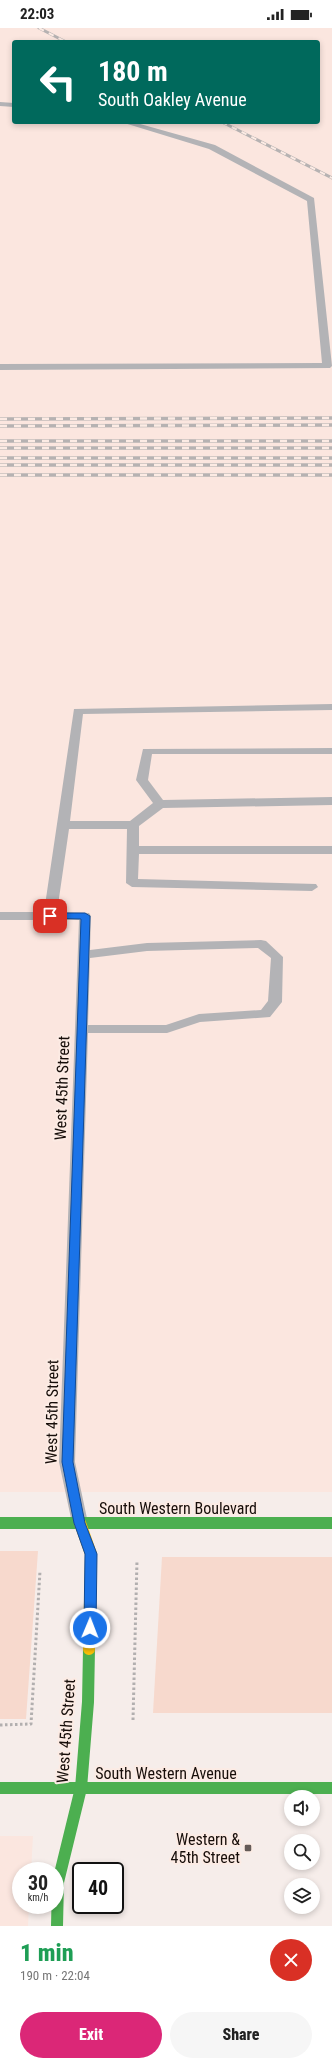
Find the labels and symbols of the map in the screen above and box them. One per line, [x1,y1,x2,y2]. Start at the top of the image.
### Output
pin [33,899,67,933]
street label: West 45th Street [51,1035,73,1141]
street label: West 45th Street [42,1359,62,1464]
street label: South Western Boulevard [99,1499,257,1518]
position arrow [69,1607,111,1649]
street label: West 45th Street [53,1678,79,1784]
street label: South Western Avenue [95,1764,237,1783]
place label: Western & 45th Street [171,1830,240,1867]
marker: Western & 45th Street [243,1843,253,1853]
speed limit sign: 40 [72,1862,124,1914]

